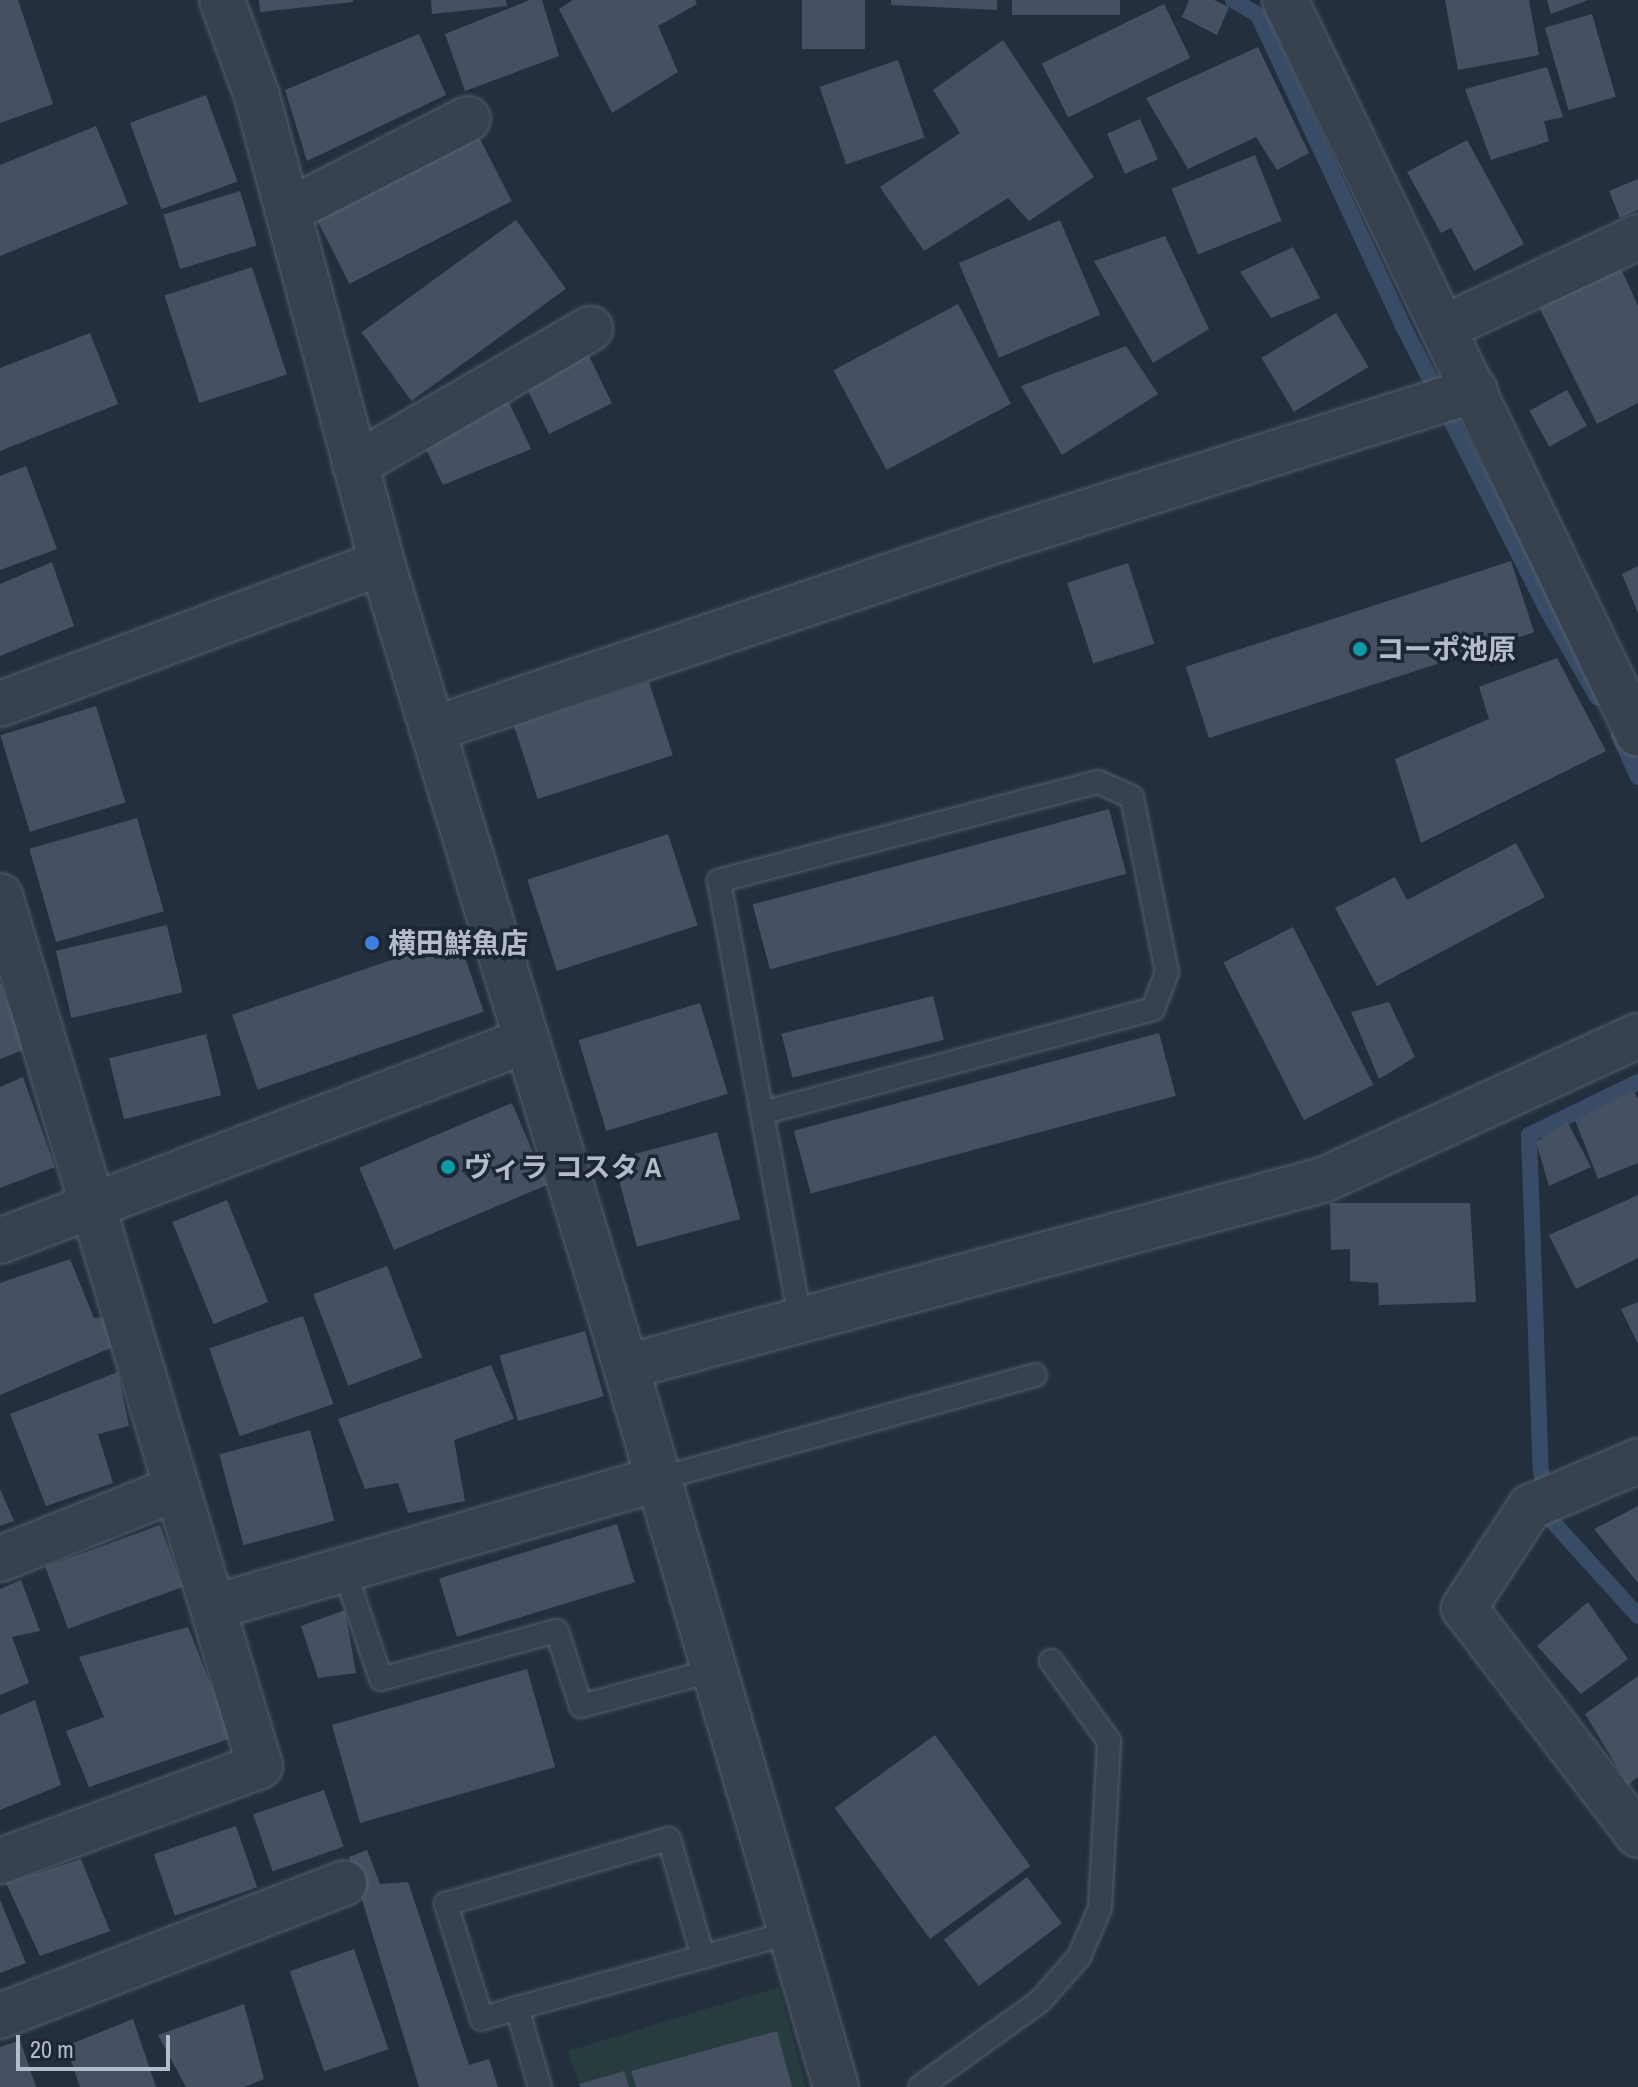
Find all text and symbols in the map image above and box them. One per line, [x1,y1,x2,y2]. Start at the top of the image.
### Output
place label: コーポ池原 [1376,632,1516,666]
marker: コーポ池原 [1351,640,1369,658]
place label: 横田鮮魚店 [388,926,528,960]
marker: 横田鮮魚店 [363,934,381,952]
place label: ヴィラ コスタ A [464,1150,661,1184]
marker: ヴィラ コスタ A [439,1158,457,1176]
scale bar [20,2019,174,2069]
text: 20 m [30,2033,74,2065]

